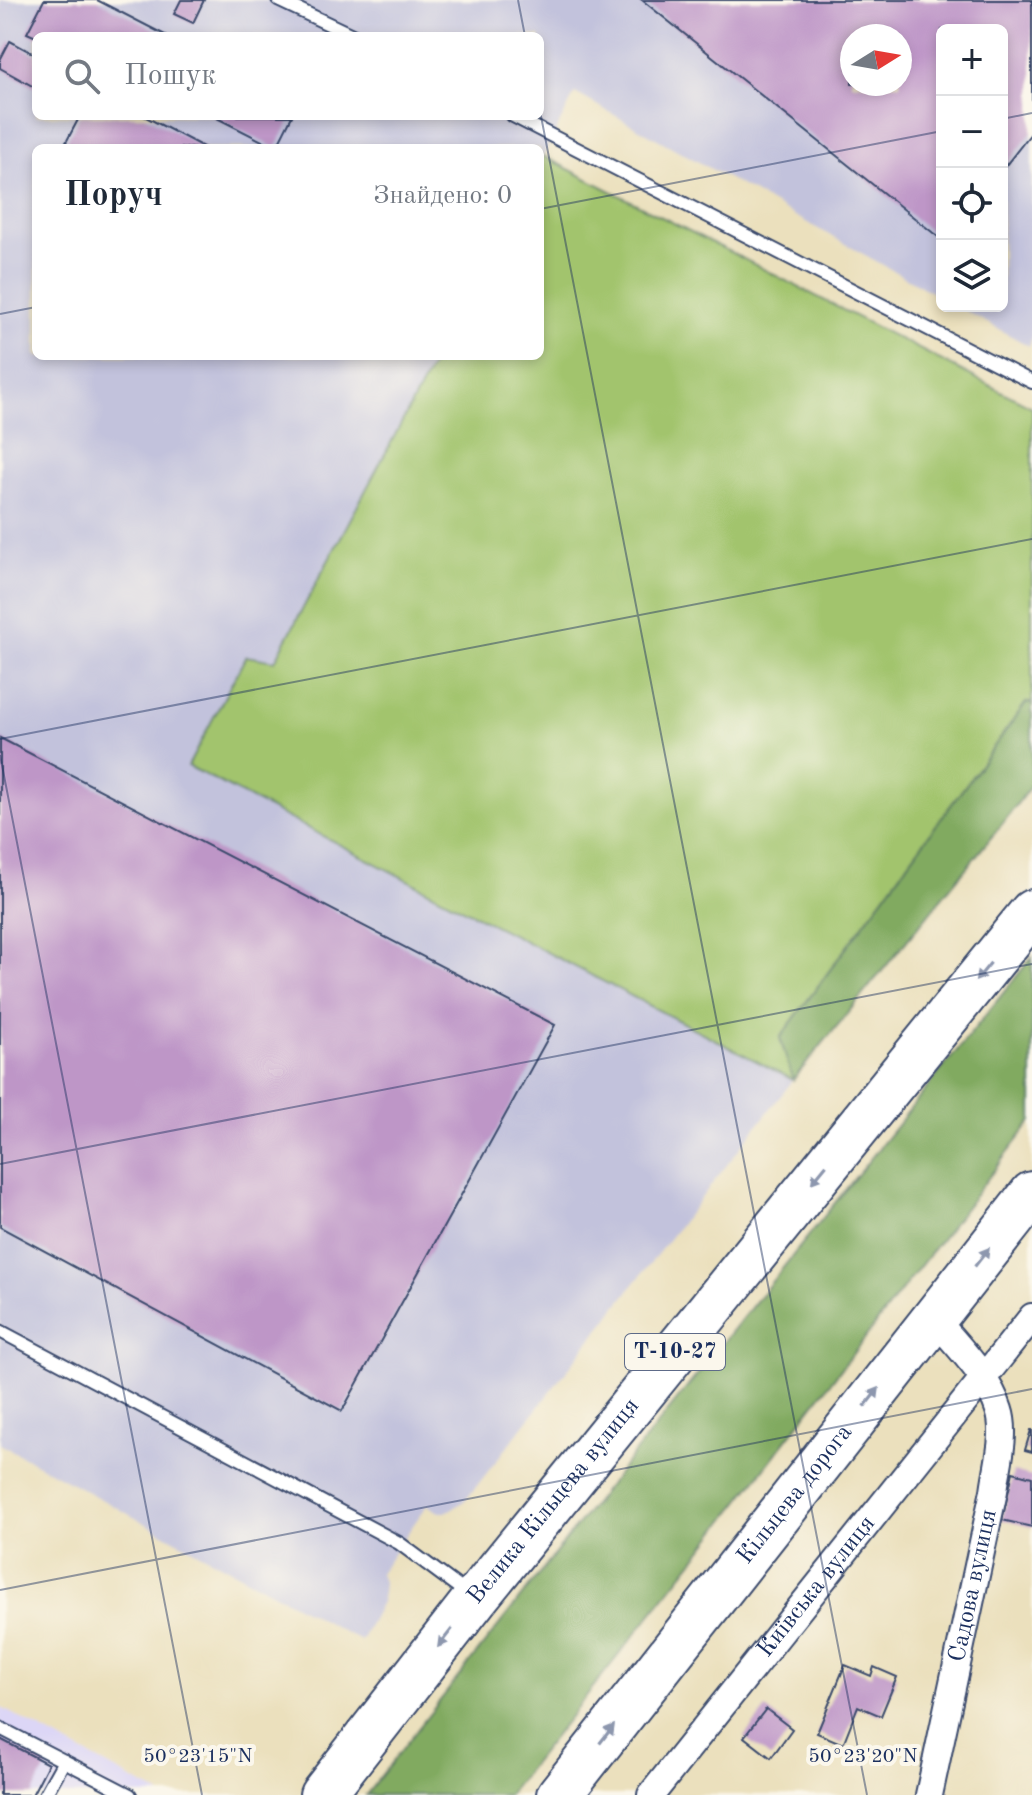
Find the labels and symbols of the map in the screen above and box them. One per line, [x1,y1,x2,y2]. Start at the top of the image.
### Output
north arrow [840,24,912,96]
one-way arrow [975,962,992,982]
one-way arrow [812,1164,828,1184]
one-way arrow [974,1247,990,1267]
road number: Т-10-27 [625,1334,725,1370]
one-way arrow [863,1387,879,1407]
street label: Велика Кільцева вулиця [464,1394,644,1609]
street label: Кільцева дорога [733,1421,857,1569]
street label: Садова вулиця [946,1507,1002,1664]
street label: Київська вулиця [753,1512,880,1662]
one-way arrow [437,1628,454,1648]
one-way arrow [598,1724,615,1744]
text: 50°23'15"N [143,1747,253,1767]
text: 50°23'20"N [808,1747,918,1767]

